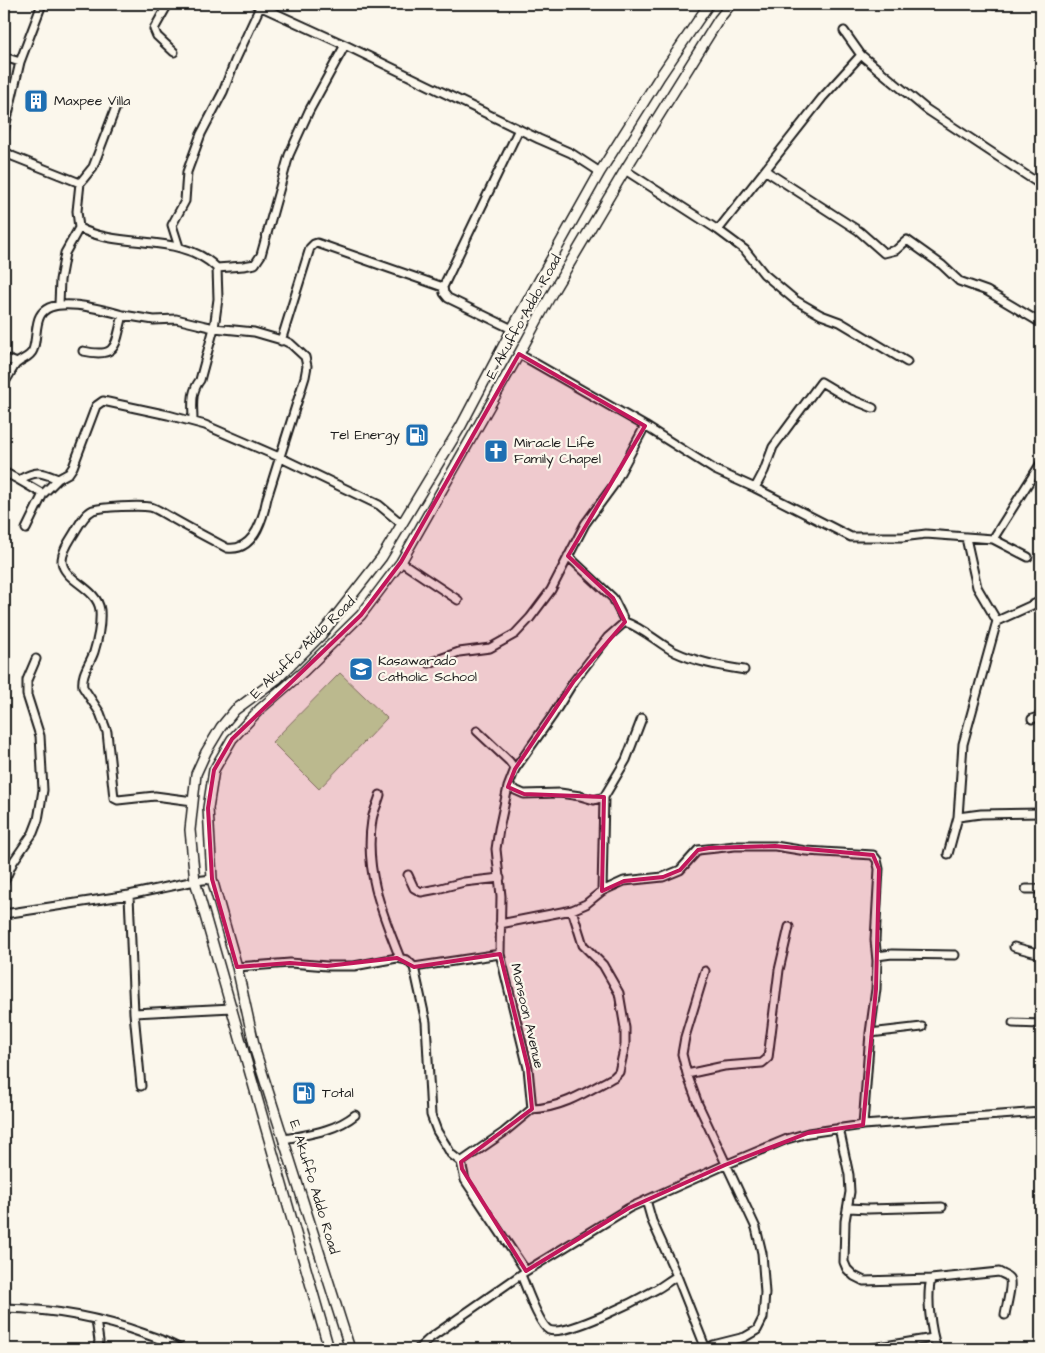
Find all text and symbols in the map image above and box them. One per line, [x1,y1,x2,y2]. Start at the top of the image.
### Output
building icon: Maxpee Villa [23,88,49,114]
place label: Maxpee Villa [54,91,130,111]
street label: E. Akuffo Addo Road [481,251,567,383]
fuel station icon: Tel Energy [404,422,430,448]
place label: Tel Energy [330,425,400,445]
place label: Miracle Life Family Chapel [514,433,601,469]
church icon: Miracle Life Family Chapel [483,438,509,464]
street label: E. Akuffo Addo Road [246,592,360,704]
place label: Kasawarado Catholic School [378,651,477,687]
school or university icon: Kasawarado Catholic School [348,656,374,682]
street label: Monsoon Avenue [505,961,549,1071]
fuel station icon: Total [291,1080,317,1106]
place label: Total [322,1083,354,1103]
street label: E. Akuffo Addo Road [284,1117,344,1257]

